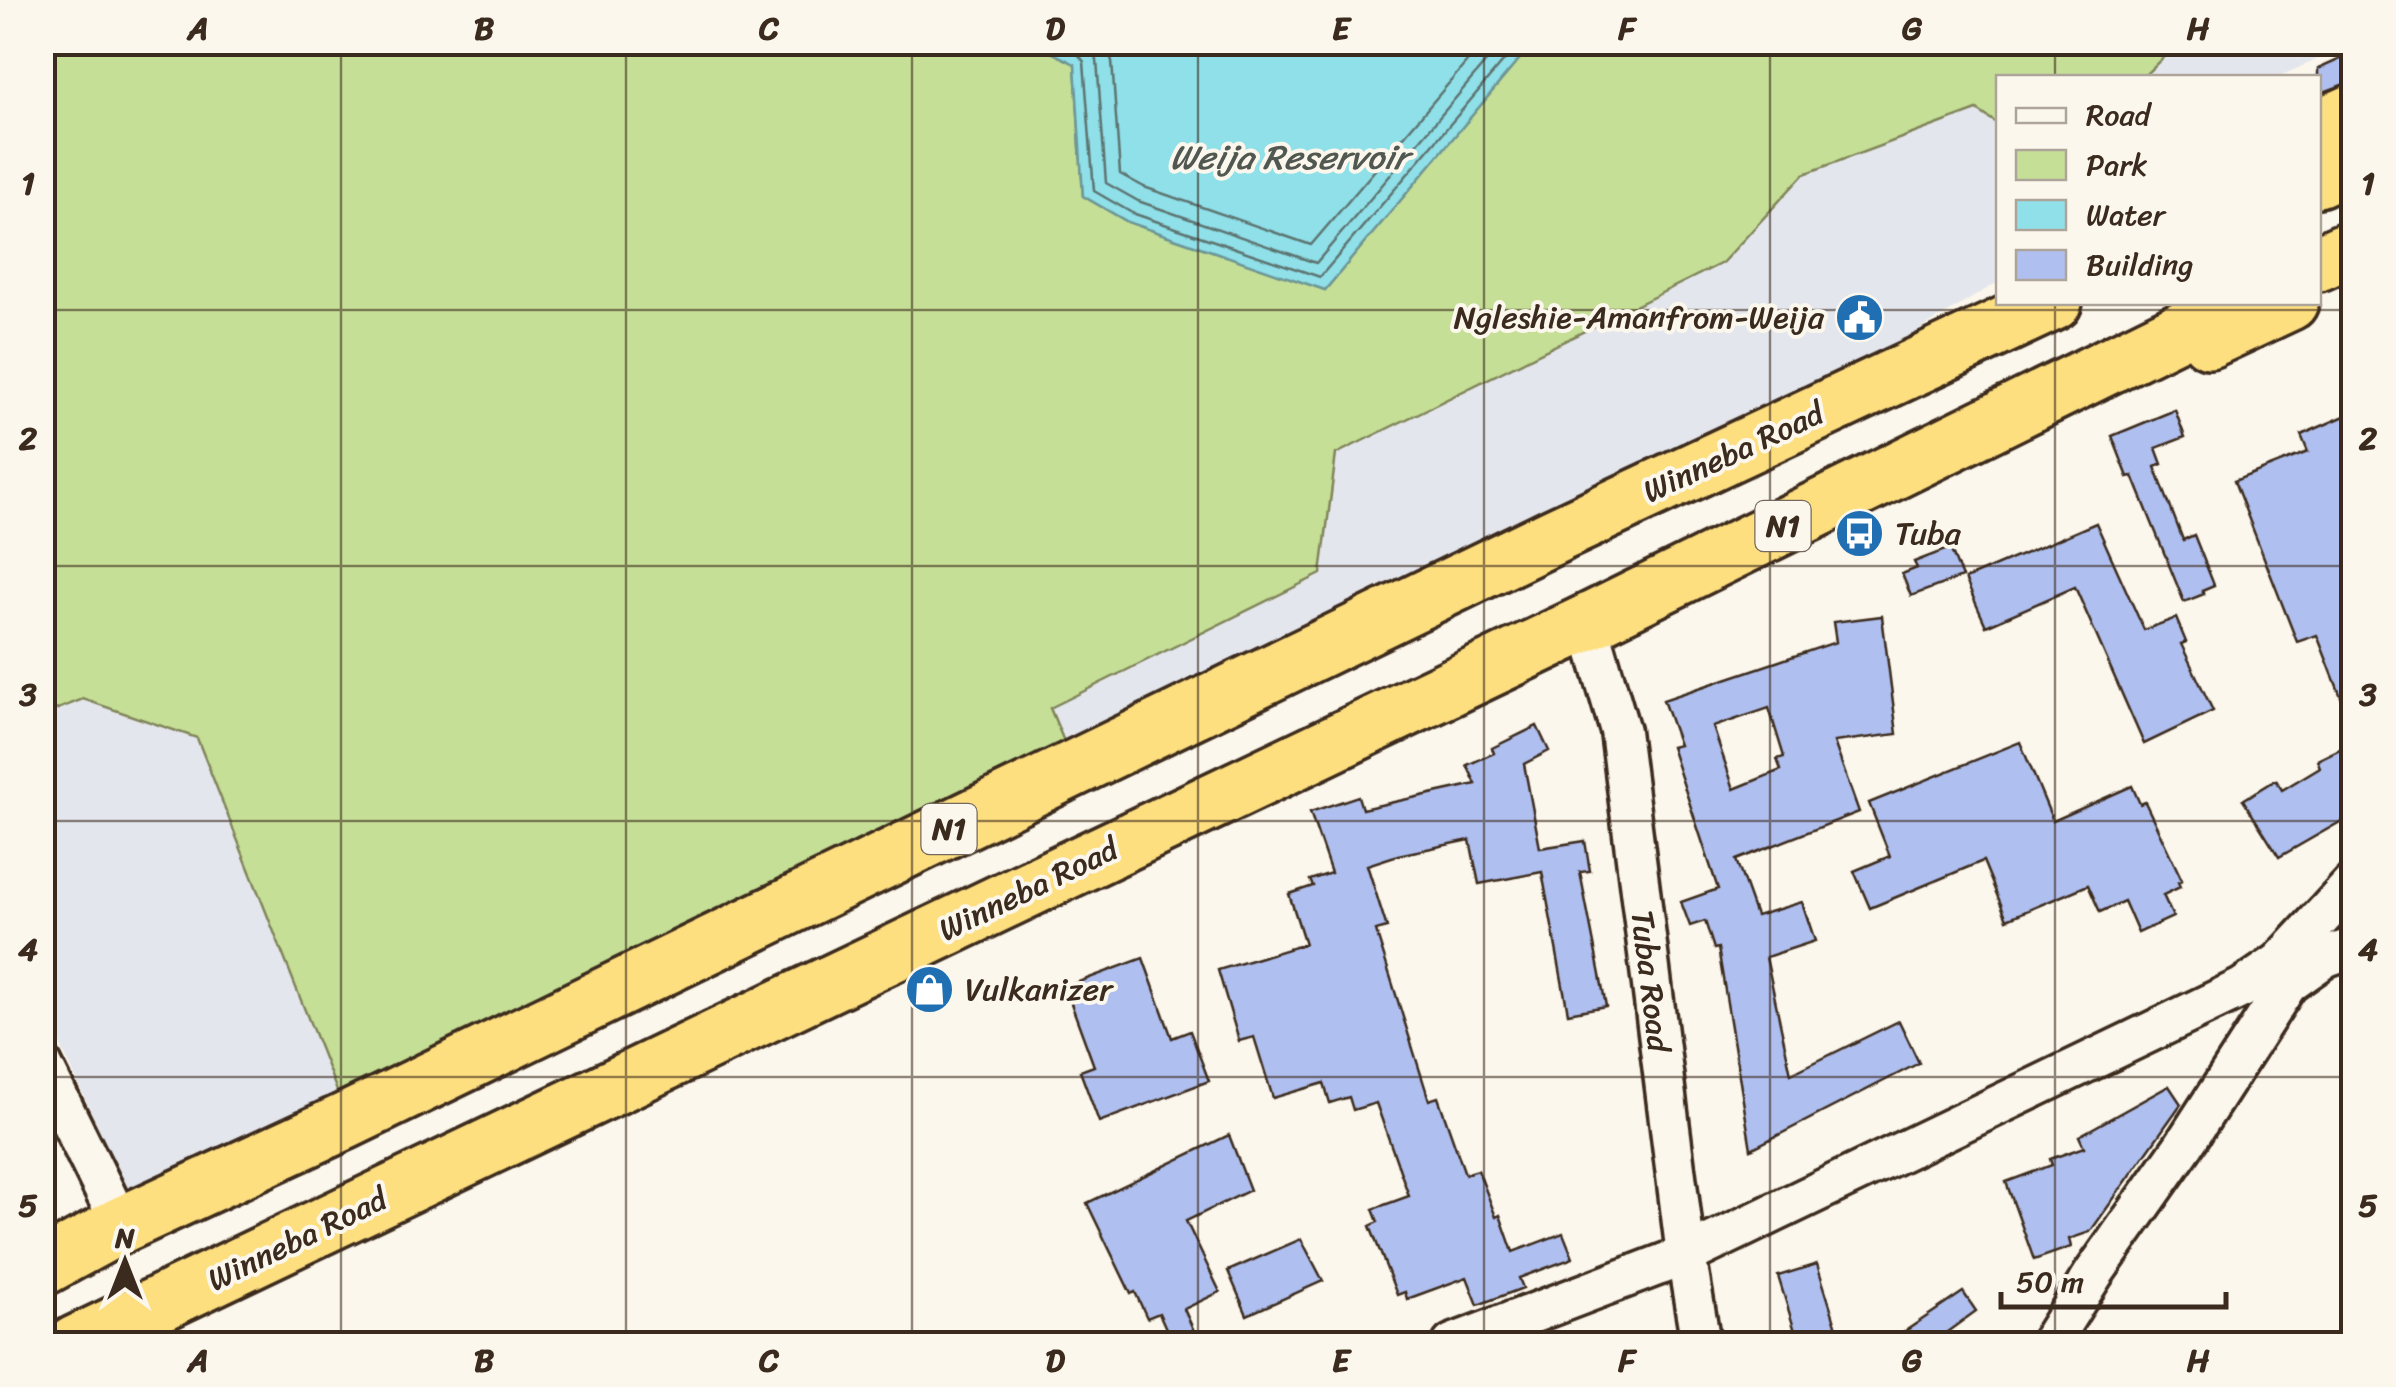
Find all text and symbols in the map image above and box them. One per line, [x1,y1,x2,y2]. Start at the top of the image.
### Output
text: A [186,0,209,57]
text: B [474,0,494,57]
text: C [758,0,780,57]
text: D [1045,0,1065,57]
text: E [1332,0,1352,57]
text: F [1617,0,1638,57]
text: G [1902,0,1923,57]
text: H [2187,0,2210,57]
legend [1996,75,2321,305]
text: Road [2086,88,2153,142]
water label: Weija Reservoir [1170,126,1415,188]
text: Park [2086,138,2148,192]
text: 1 [21,155,35,212]
text: 1 [2361,155,2375,212]
text: Water [2086,188,2167,242]
text: Building [2086,238,2193,292]
place label: Ngleshie-Amanfrom-Weija [1454,289,1825,346]
public building icon: Ngleshie-Amanfrom-Weija [1833,291,1885,343]
street label: Winneba Road [1633,385,1835,519]
text: 2 [19,410,38,467]
text: 2 [2359,410,2378,467]
road number: N1 [1756,501,1810,551]
place label: Tuba [1895,505,1962,562]
bus stop icon: Tuba [1834,507,1886,559]
text: 3 [18,666,37,723]
text: 3 [2358,666,2377,723]
road number: N1 [922,804,976,854]
street label: Winneba Road [928,820,1130,958]
street label: Tuba Road [1614,907,1688,1057]
text: 4 [18,921,38,978]
text: 4 [2358,921,2378,978]
place label: Vulkanizer [965,961,1114,1018]
shop icon: Vulkanizer [904,963,956,1015]
street label: Winneba Road [197,1170,399,1308]
text: 5 [18,1177,38,1234]
text: 5 [2358,1177,2378,1234]
north arrow [75,1212,175,1312]
text: N [114,1213,135,1262]
scale bar [2001,1247,2226,1309]
text: 50 m [2016,1255,2084,1309]
text: A [186,1332,209,1387]
text: B [474,1332,494,1387]
text: C [758,1332,780,1387]
text: D [1045,1332,1065,1387]
text: E [1332,1332,1352,1387]
text: F [1617,1332,1638,1387]
text: G [1902,1332,1923,1387]
text: H [2187,1332,2210,1387]

